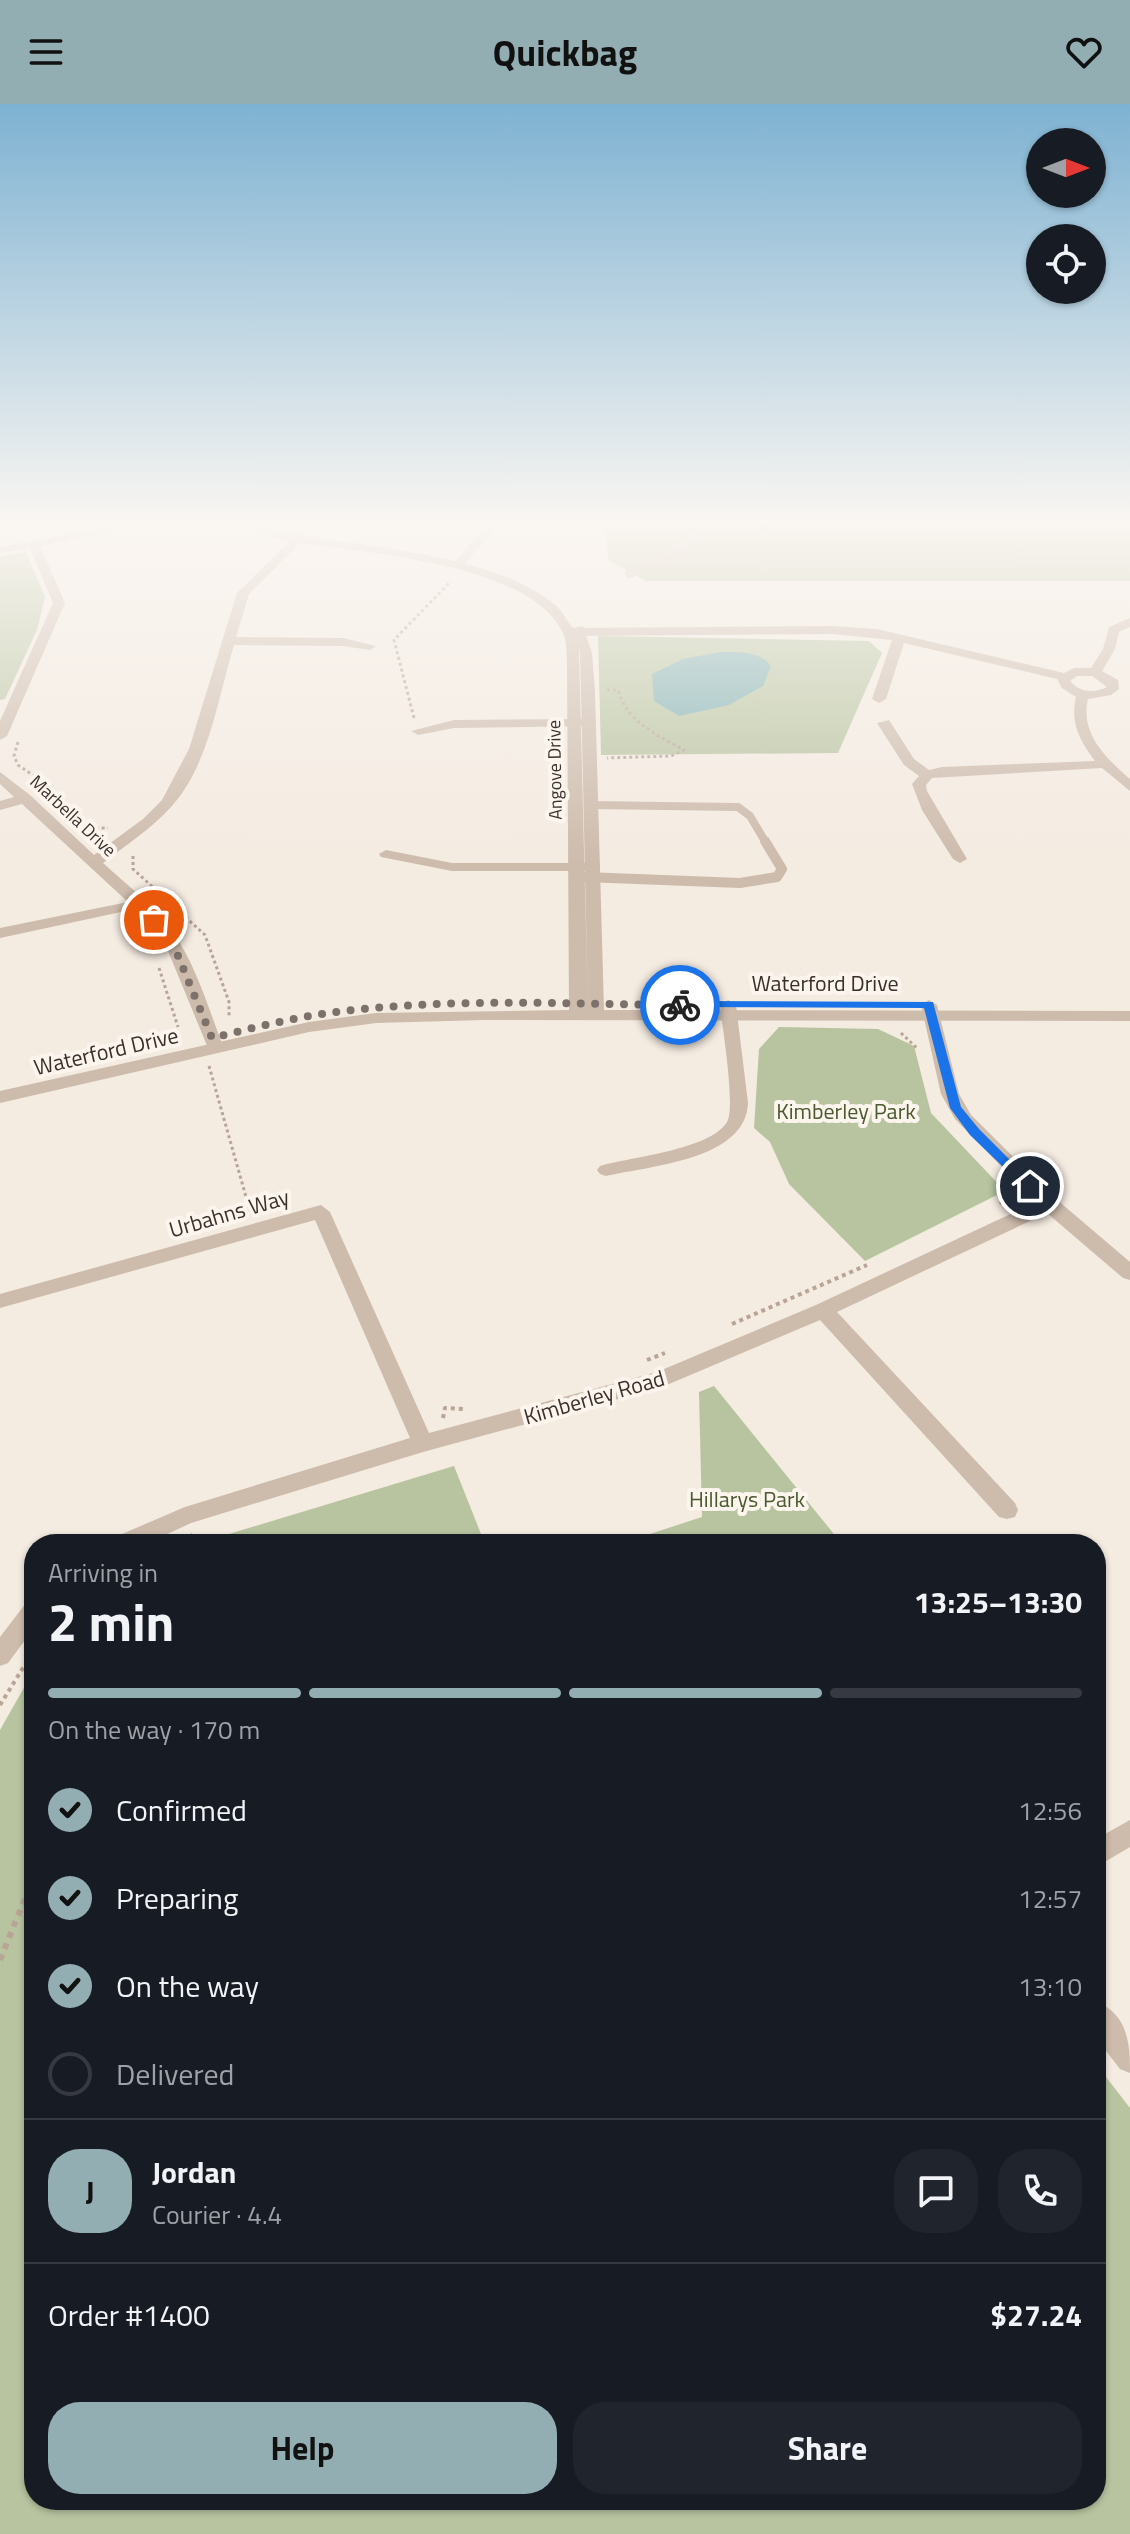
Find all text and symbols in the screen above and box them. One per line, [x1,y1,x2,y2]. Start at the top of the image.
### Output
text: Quickbag [493,25,637,80]
icon: menu [24,30,68,74]
icon: heart [1062,30,1106,74]
north arrow [1026,128,1106,208]
map controls [1026,128,1106,304]
button: locate [1026,224,1106,304]
street label: Angove Drive [540,720,569,820]
street label: Marbella Drive [24,768,123,863]
pin [120,886,188,954]
icon: bag [132,898,176,942]
courier [640,965,720,1045]
street label: Waterford Drive [751,966,899,1000]
icon: bike [658,983,702,1027]
street label: Waterford Drive [30,1018,182,1084]
park label: Kimberley Park [776,1094,916,1128]
pin [996,1152,1064,1220]
icon: home [1008,1164,1052,1208]
street label: Urbahns Way [165,1179,294,1246]
street label: Kimberley Road [520,1361,668,1433]
park label: Hillarys Park [689,1482,806,1516]
text: Arriving in [48,1553,158,1592]
text: 13:25–13:30 [914,1579,1082,1625]
text: 2 min [48,1582,174,1661]
text: On the way · 170 m [48,1710,260,1749]
text: Confirmed [116,1787,247,1833]
icon: check [48,1788,92,1832]
text: 12:56 [1018,1791,1082,1830]
text: Preparing [116,1875,238,1921]
icon: check [48,1876,92,1920]
text: 12:57 [1018,1879,1082,1918]
text: On the way [116,1963,259,2009]
icon: check [48,1964,92,2008]
text: 13:10 [1018,1967,1082,2006]
text: Delivered [116,2051,234,2097]
text: Jordan [152,2149,236,2195]
button: chat [894,2149,978,2233]
button: phone [998,2149,1082,2233]
text: J [85,2168,95,2214]
text: Courier · 4.4 [152,2195,282,2234]
text: Order #1400 [48,2292,210,2338]
text: $27.24 [990,2292,1082,2338]
button: Help [48,2402,557,2494]
button: Share [573,2402,1082,2494]

